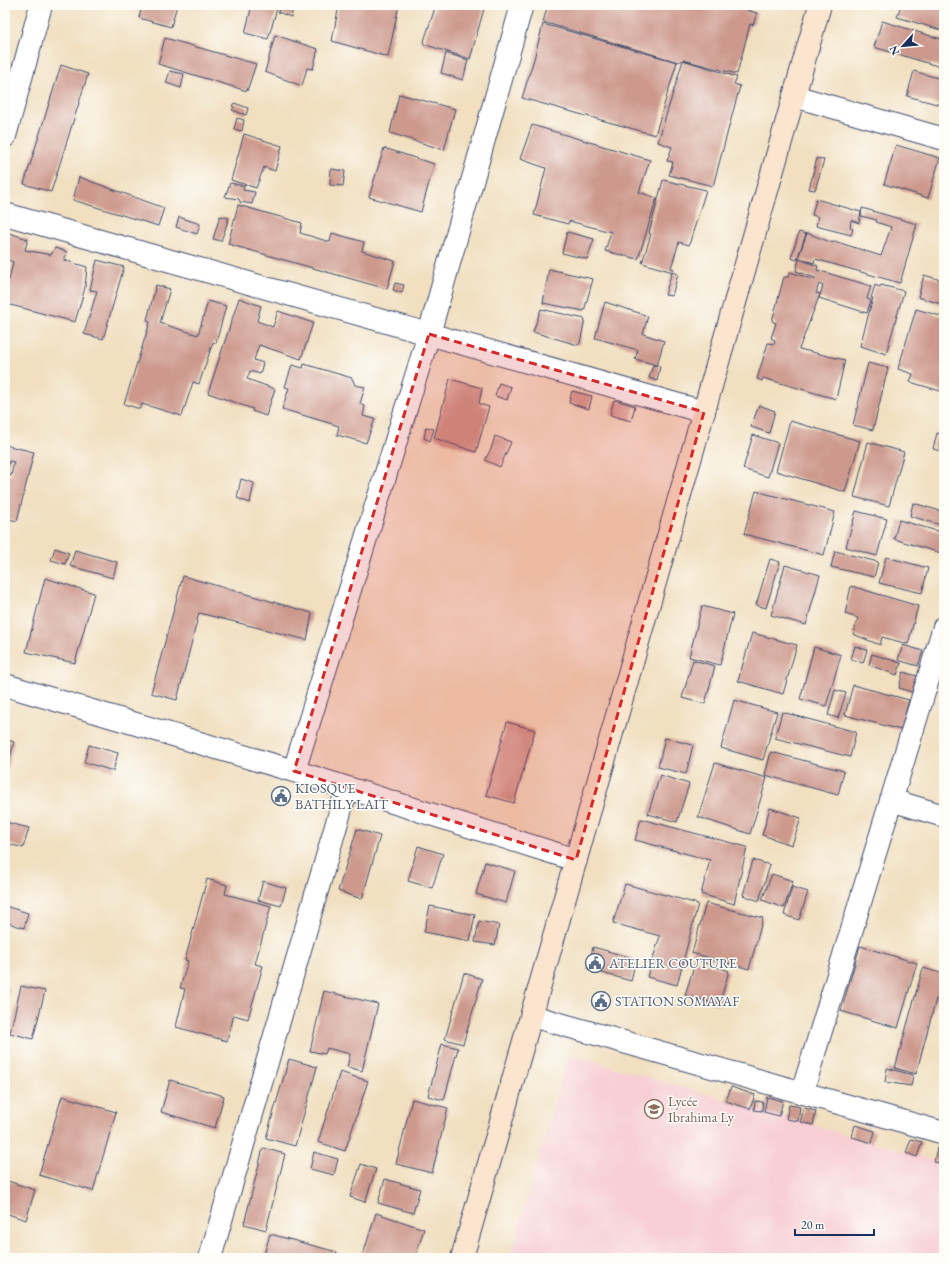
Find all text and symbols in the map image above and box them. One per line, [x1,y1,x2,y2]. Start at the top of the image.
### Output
north arrow [883,26,923,66]
text: N [886,43,902,58]
place label: KIOSQUE BATHILY LAIT [295,779,389,813]
public building icon: KIOSQUE BATHILY LAIT [270,785,292,807]
public building icon: ATELIER COUTURE [584,952,606,974]
place label: ATELIER COUTURE [608,954,737,972]
public building icon: STATION SOMAYAF [590,990,612,1012]
place label: STATION SOMAYAF [615,992,739,1010]
place label: Lycée Ibrahima Ly [668,1092,735,1126]
school or university icon: Lycée Ibrahima Ly [643,1098,665,1120]
scale bar [795,1211,874,1237]
text: 20 m [801,1217,825,1233]

